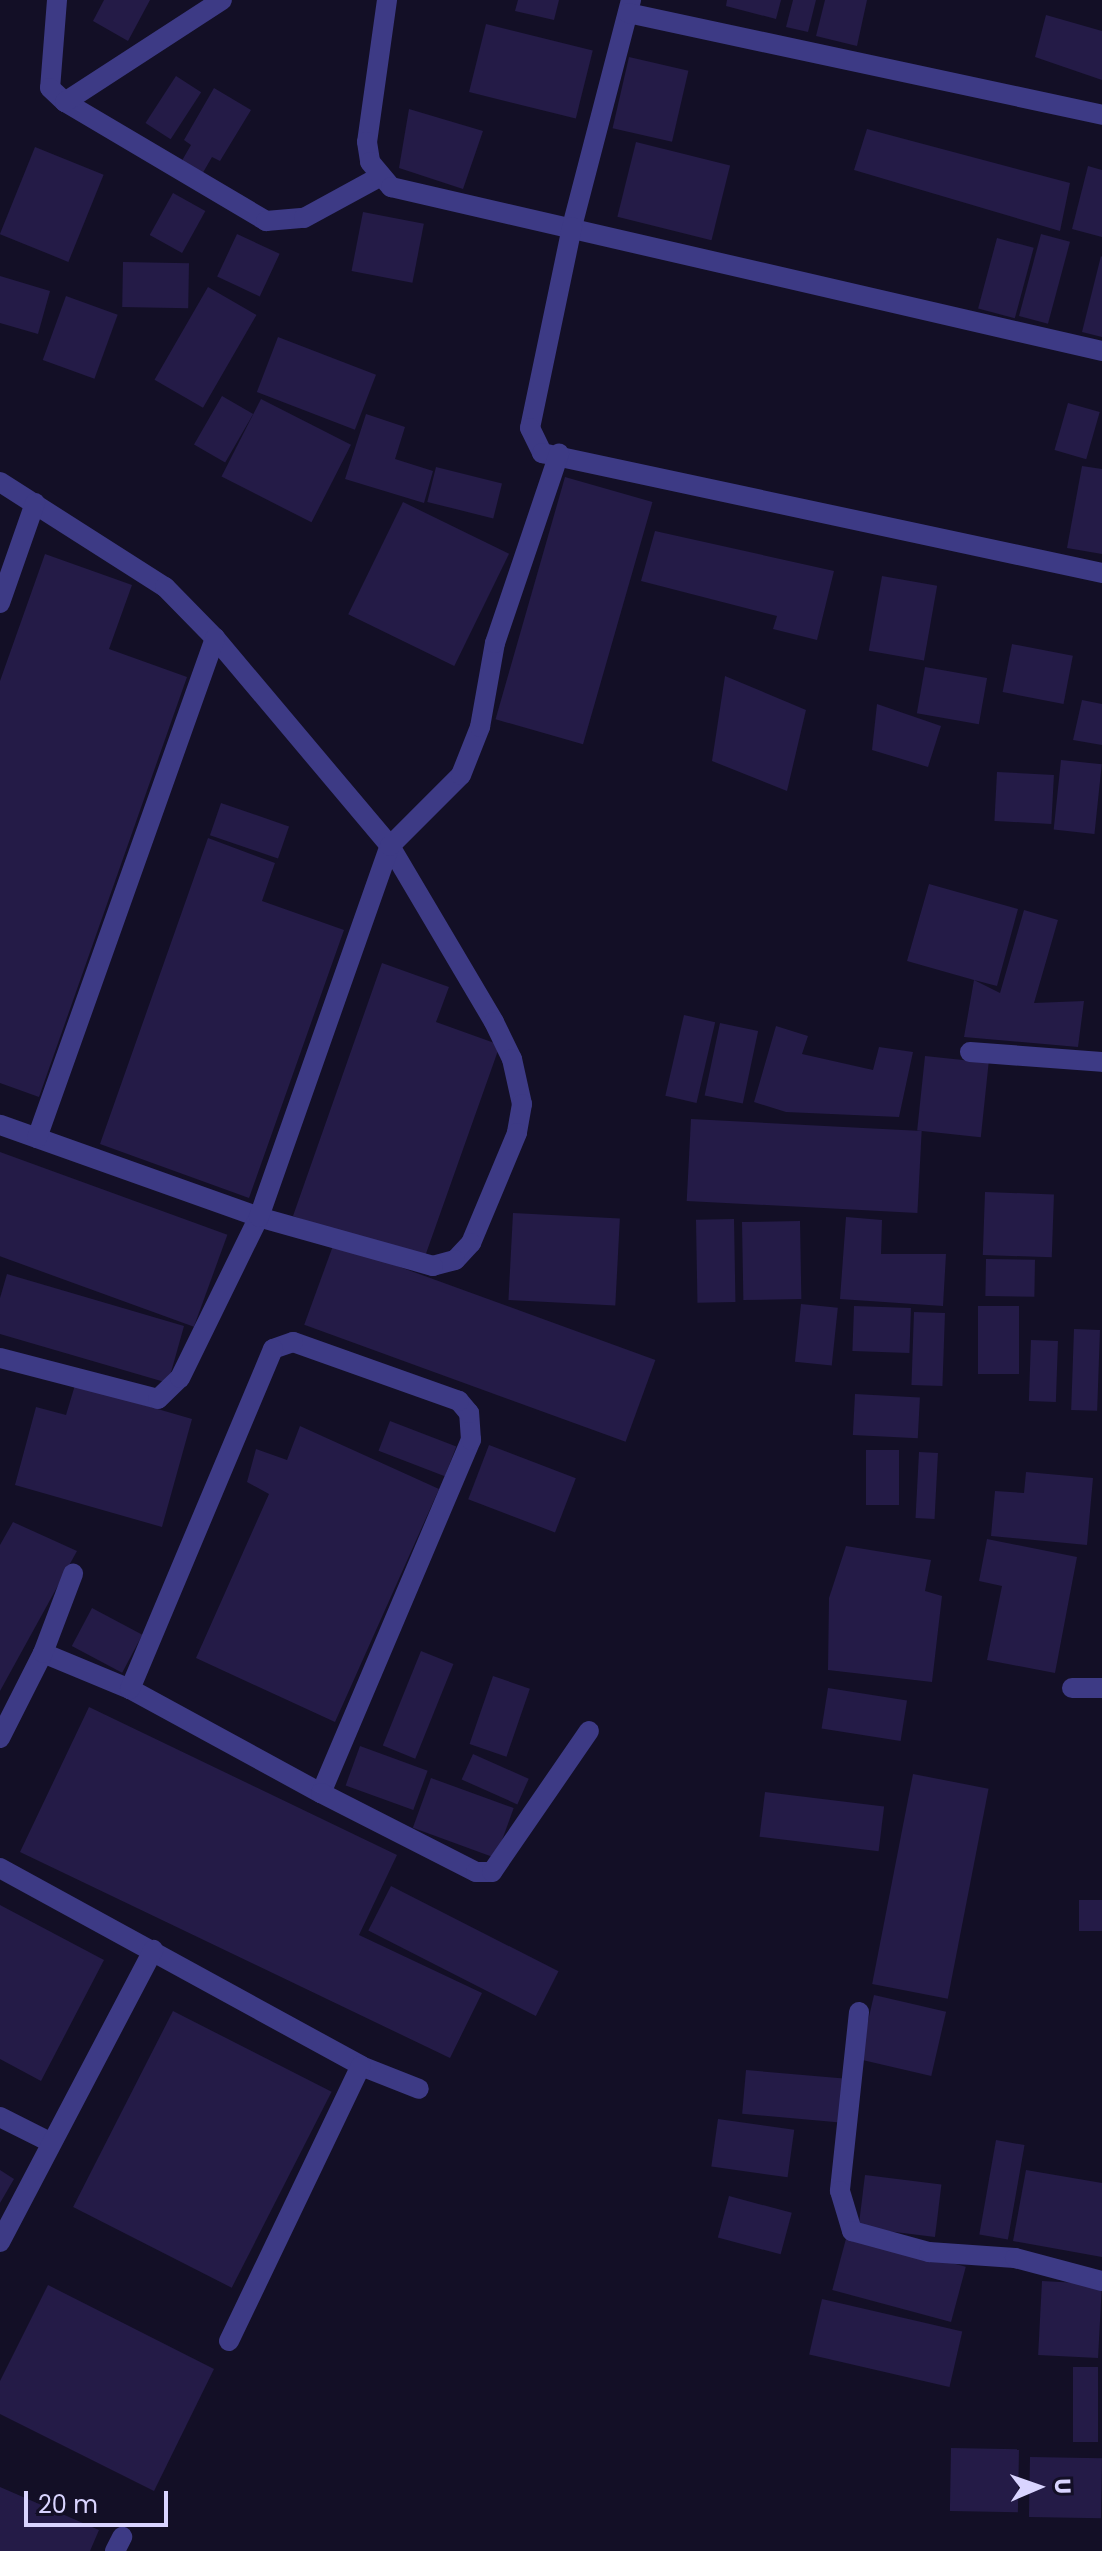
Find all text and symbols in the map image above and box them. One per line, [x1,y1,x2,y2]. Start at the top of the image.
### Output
north arrow [998,2447,1078,2527]
scale bar [28,2475,172,2525]
text: U [1047,2478,1078,2494]
text: 20 m [38,2488,98,2521]

